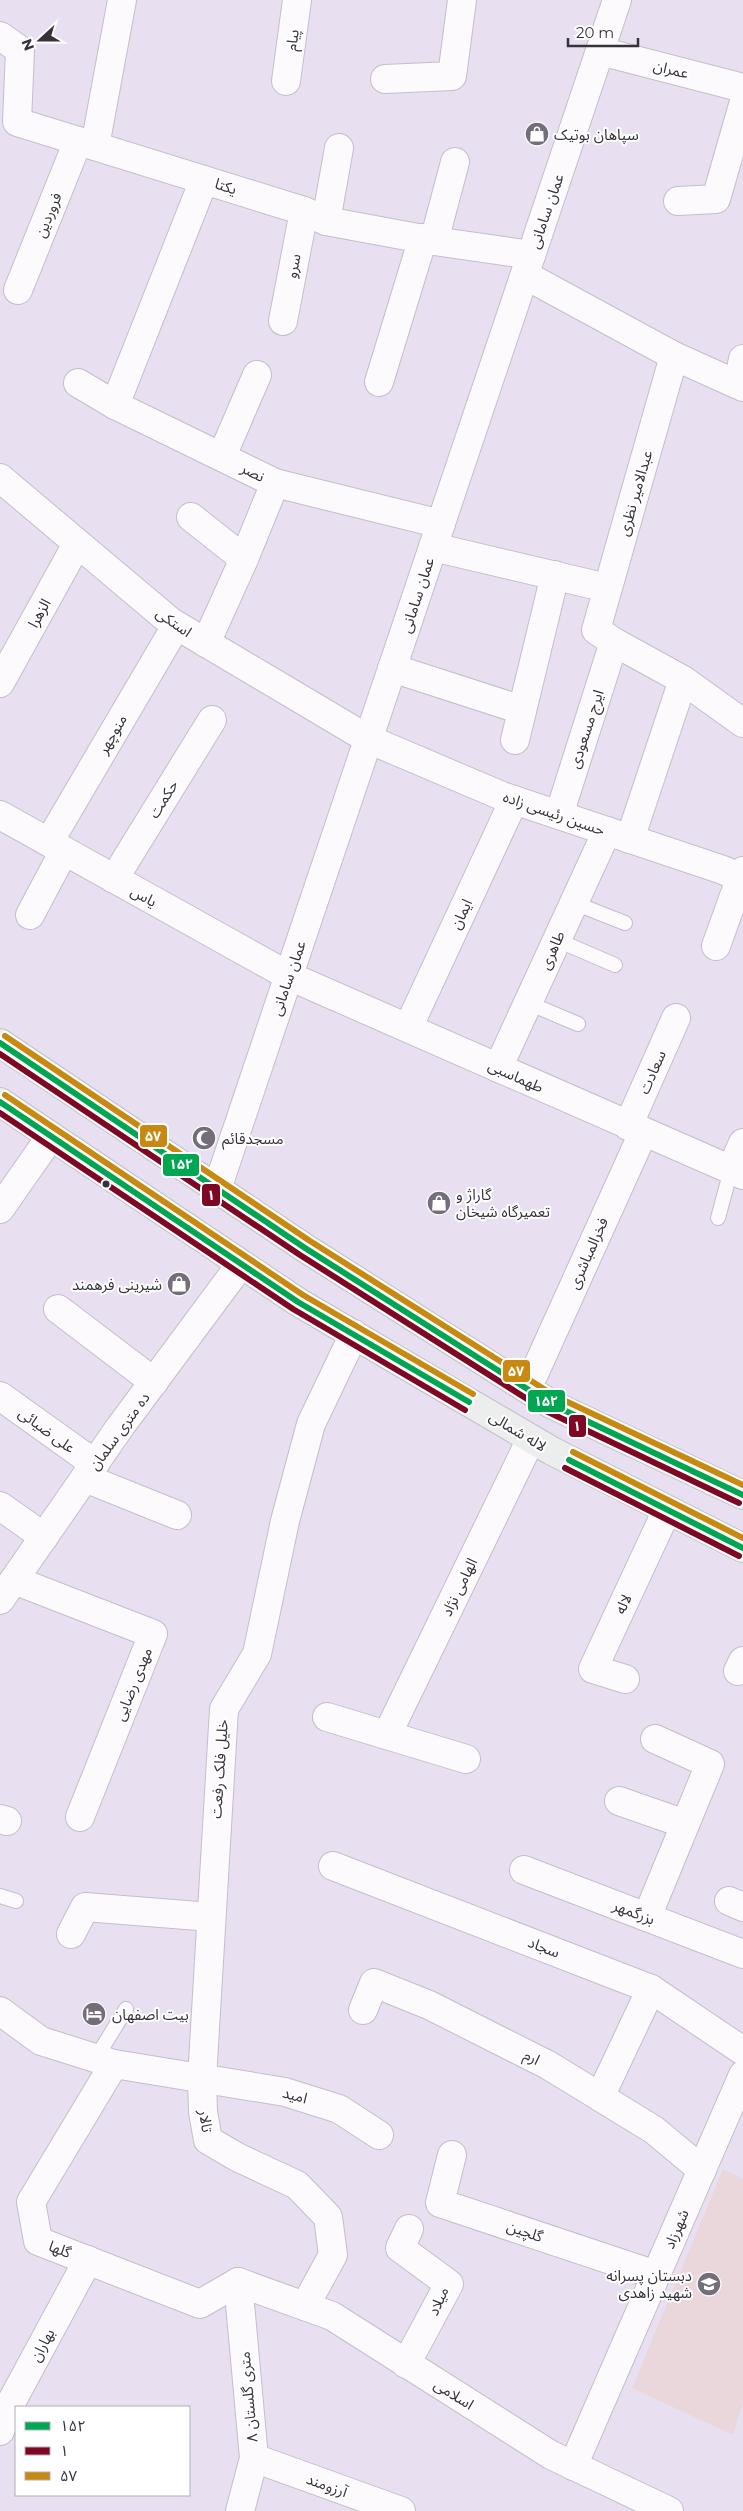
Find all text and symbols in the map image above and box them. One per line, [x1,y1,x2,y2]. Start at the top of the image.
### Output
north arrow [15,15,65,65]
scale bar [568,15,638,47]
text: 20 m [576,23,614,42]
street label: پیام [281,28,305,52]
text: N [17,36,38,53]
street label: عمران [651,55,691,83]
shop icon: سپاهان بوتیک [524,121,550,147]
place label: سپاهان بوتیک [554,125,639,145]
street label: عمان سامانی [524,170,568,251]
street label: یکتا [213,174,239,198]
street label: فروردین [30,189,66,240]
street label: سرو [281,252,305,280]
street label: عبدالامیر نظری [614,447,656,538]
street label: نصر [237,458,268,486]
street label: عمان سامانی [396,554,438,635]
street label: الزهرا [23,595,55,631]
street label: استکی [152,603,196,641]
street label: ایرج مسعودی [564,687,610,772]
street label: منوچهر [93,711,132,759]
street label: حکمت [144,776,182,822]
street label: حسین رئیسی زاده [501,787,608,839]
street label: یاس [128,881,160,911]
street label: ایمان [446,896,476,932]
street label: طاهری [535,928,569,972]
street label: عمان سامانی [266,937,310,1018]
street label: سعادت [634,1047,670,1097]
street label: طهماسبی [485,1055,547,1097]
line badge: ۵۷ [139,1124,168,1148]
mosque icon: مسجدقائم [191,1125,217,1151]
text: ۵۷ [145,1127,161,1145]
place label: مسجدقائم [222,1129,284,1150]
line badge: ۱۵۲ [162,1153,200,1177]
text: ۱۵۲ [169,1155,193,1173]
unlabelled marker [101,1179,111,1189]
line badge: ۱ [201,1183,221,1207]
place label: گاراژ و تعمیرگاه شیخان [456,1185,550,1221]
text: ۱ [207,1186,215,1204]
shop icon: گاراژ و تعمیرگاه شیخان [426,1190,452,1216]
street label: فخرالمباشری [564,1214,612,1292]
shop icon: شیرینی فرهمند [166,1271,192,1297]
place label: شیرینی فرهمند [72,1275,162,1294]
line badge: ۵۷ [502,1359,531,1383]
text: ۵۷ [508,1362,524,1380]
street label: ده متری سلمان [84,1388,154,1474]
line badge: ۱۵۲ [527,1389,566,1413]
text: ۱۵۲ [534,1392,558,1410]
street label: علی ضیائی [15,1403,79,1457]
street label: لاله شمالی [486,1406,550,1456]
line badge: ۱ [568,1414,587,1438]
text: ۱ [573,1417,581,1435]
street label: الهامی نژاد [437,1555,481,1619]
street label: لاله [610,1591,636,1617]
street label: مهدی رضایی [110,1645,156,1723]
street label: خلیل فلک رفعت [206,1719,232,1819]
street label: بزرگمهر [609,1895,658,1929]
street label: سجاد [525,1932,563,1962]
hotel icon: بيت اصفهان [81,2001,107,2027]
place label: بيت اصفهان [112,2005,189,2024]
street label: ارم [520,2045,543,2071]
street label: امید [280,2083,310,2107]
street label: تالار [195,2107,217,2134]
street label: شهرزاد [659,2206,693,2252]
street label: گلچین [504,2216,546,2247]
street label: گلها [46,2236,75,2262]
place label: دبستان پسرانه شهید زاهدی [606,2266,692,2302]
school or university icon: دبستان پسرانه شهید زاهدی [696,2271,722,2297]
street label: میلاد [423,2284,453,2318]
street label: بهاران [25,2325,59,2365]
street label: ۸ متری گلستان [235,2351,261,2443]
street label: اسلامی [431,2374,477,2414]
legend [15,2406,190,2496]
text: ۱۵۲ [60,2416,86,2435]
text: ۱ [60,2441,69,2460]
text: ۵۷ [60,2466,78,2485]
street label: آرزومند [304,2469,351,2501]

